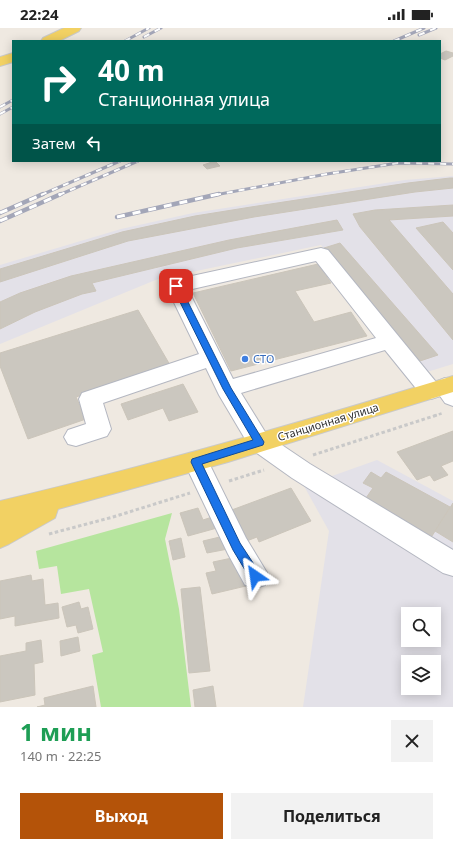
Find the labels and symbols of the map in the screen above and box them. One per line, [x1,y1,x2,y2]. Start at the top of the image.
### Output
pin [159,269,193,303]
place label: СТО [253,351,274,366]
marker: СТО [240,354,250,364]
street label: Станционная улица [275,399,380,444]
position arrow [234,555,276,597]

